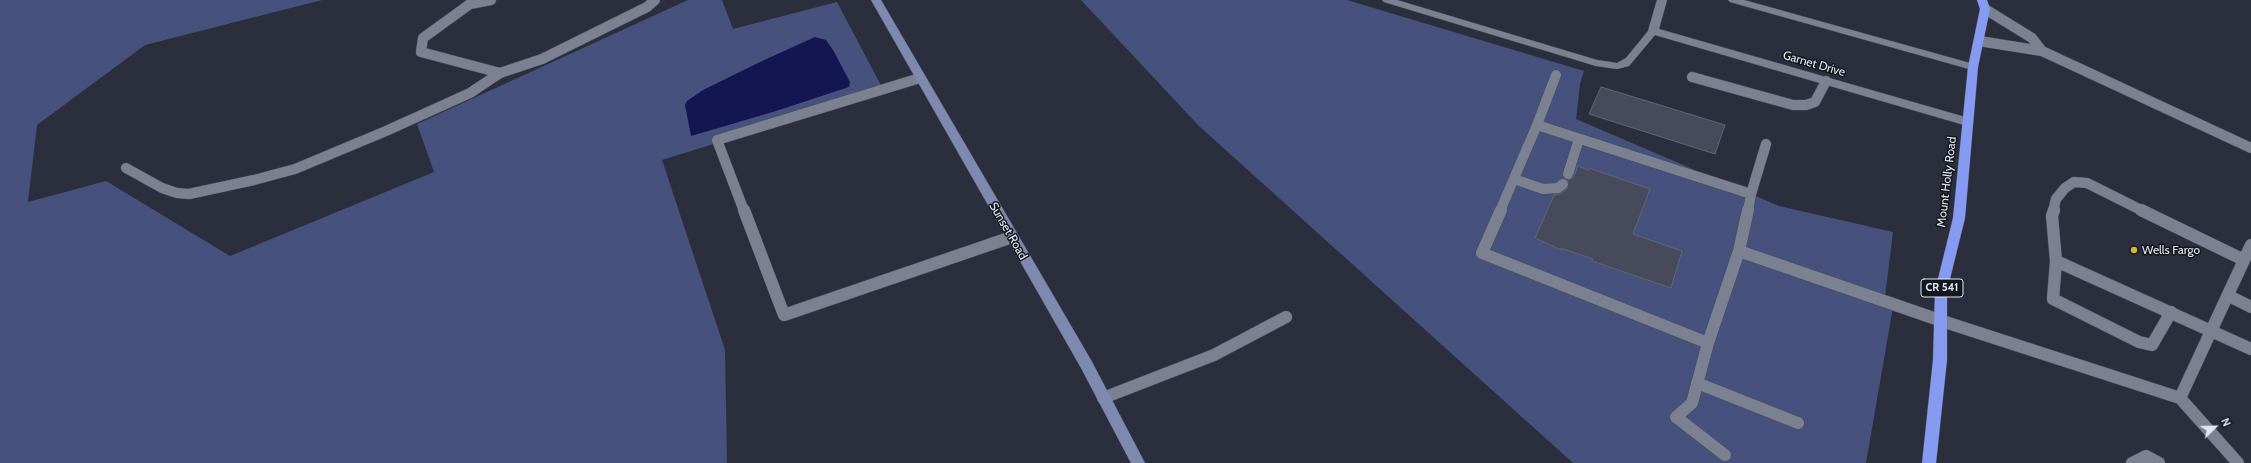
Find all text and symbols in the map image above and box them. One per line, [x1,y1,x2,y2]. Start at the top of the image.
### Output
street label: Garnet Drive [1781,48,1847,80]
street label: Mount Holly Road [1934,136,1960,228]
street label: Sunset Road [986,200,1030,262]
place label: Wells Fargo [2142,243,2200,257]
marker: Wells Fargo [2129,245,2139,255]
road number: CR 541 [1921,279,1963,297]
north arrow [2195,407,2235,447]
text: N [2218,416,2234,429]

